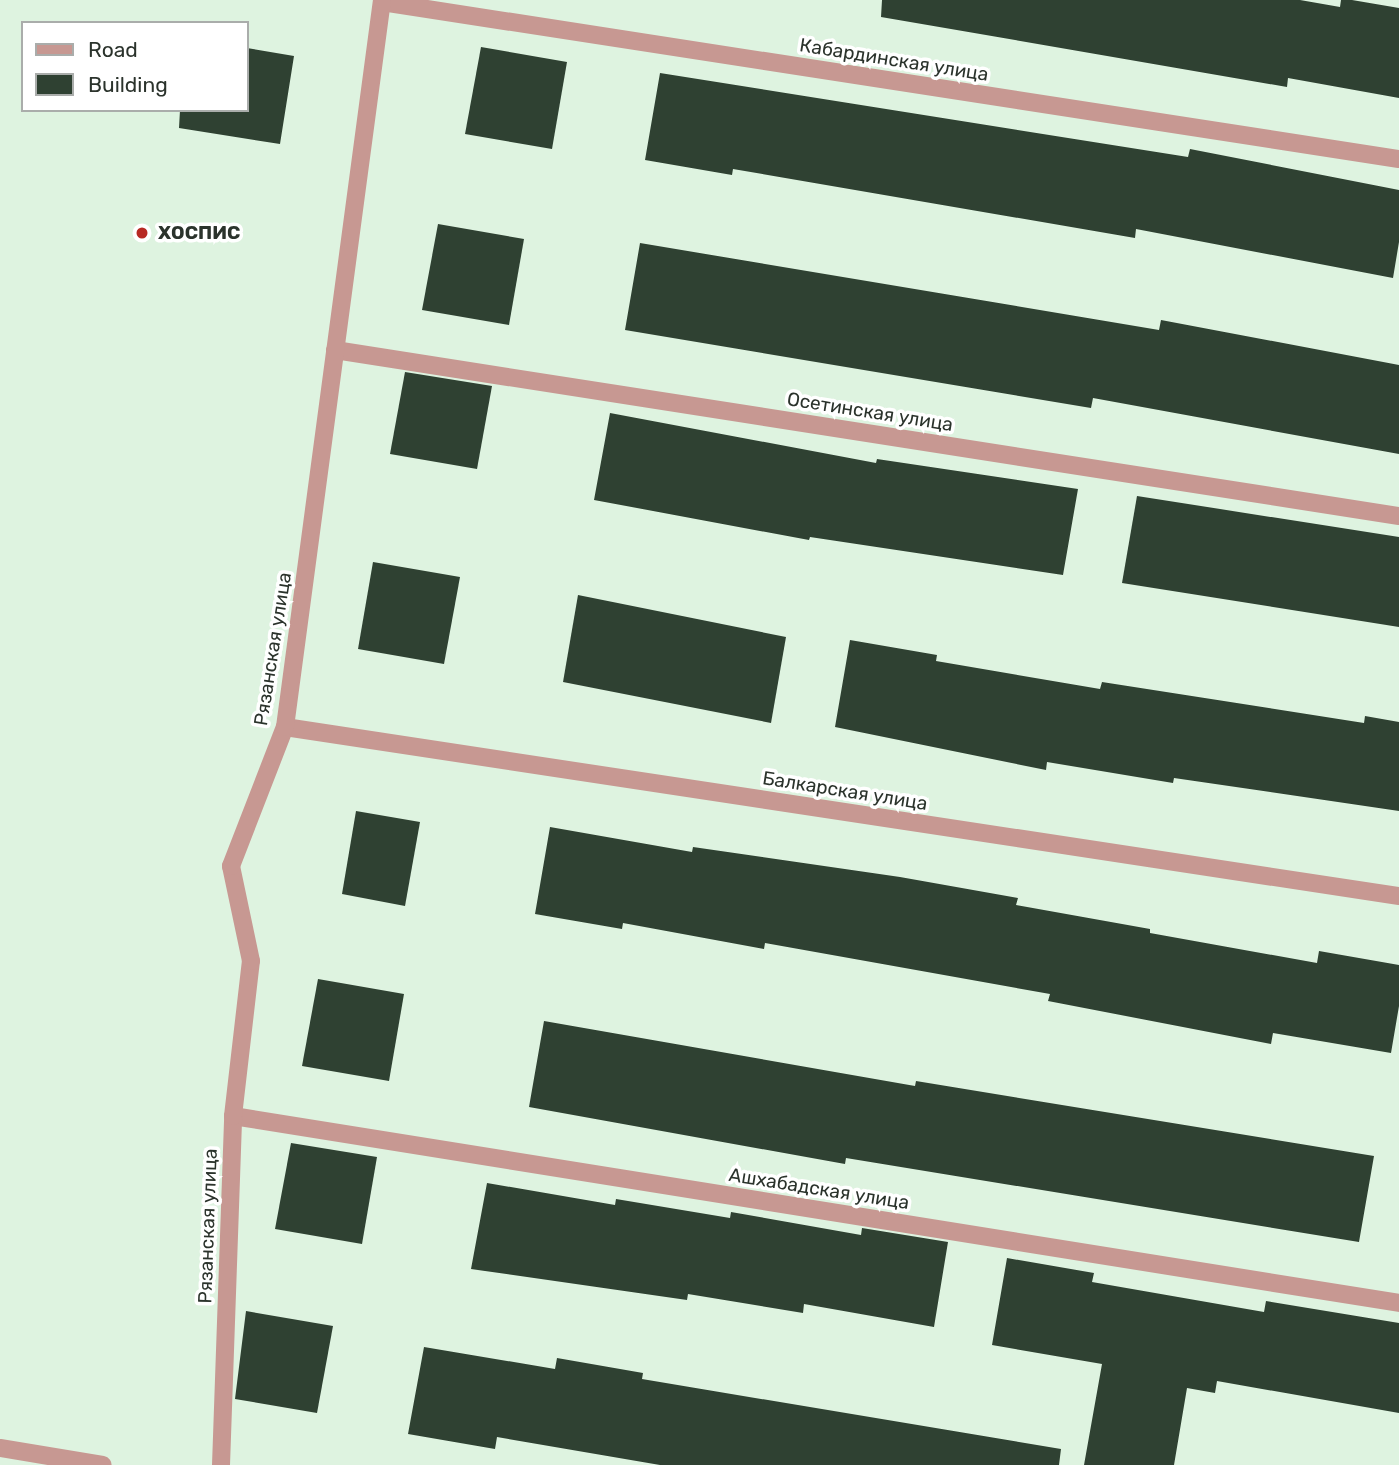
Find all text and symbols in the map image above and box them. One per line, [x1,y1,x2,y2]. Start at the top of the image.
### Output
legend [21,21,248,112]
street label: Кабардинская улица [798,34,990,86]
text: Road [88,37,138,62]
text: Building [88,72,168,97]
place label: ХОСПИС [158,222,240,244]
marker: ХОСПИС [132,223,152,243]
street label: Осетинская улица [785,388,955,436]
street label: Рязанская улица [250,571,296,727]
street label: Балкарская улица [761,767,929,815]
street label: Рязанская улица [194,1148,222,1304]
street label: Ашхабадская улица [727,1163,911,1215]

